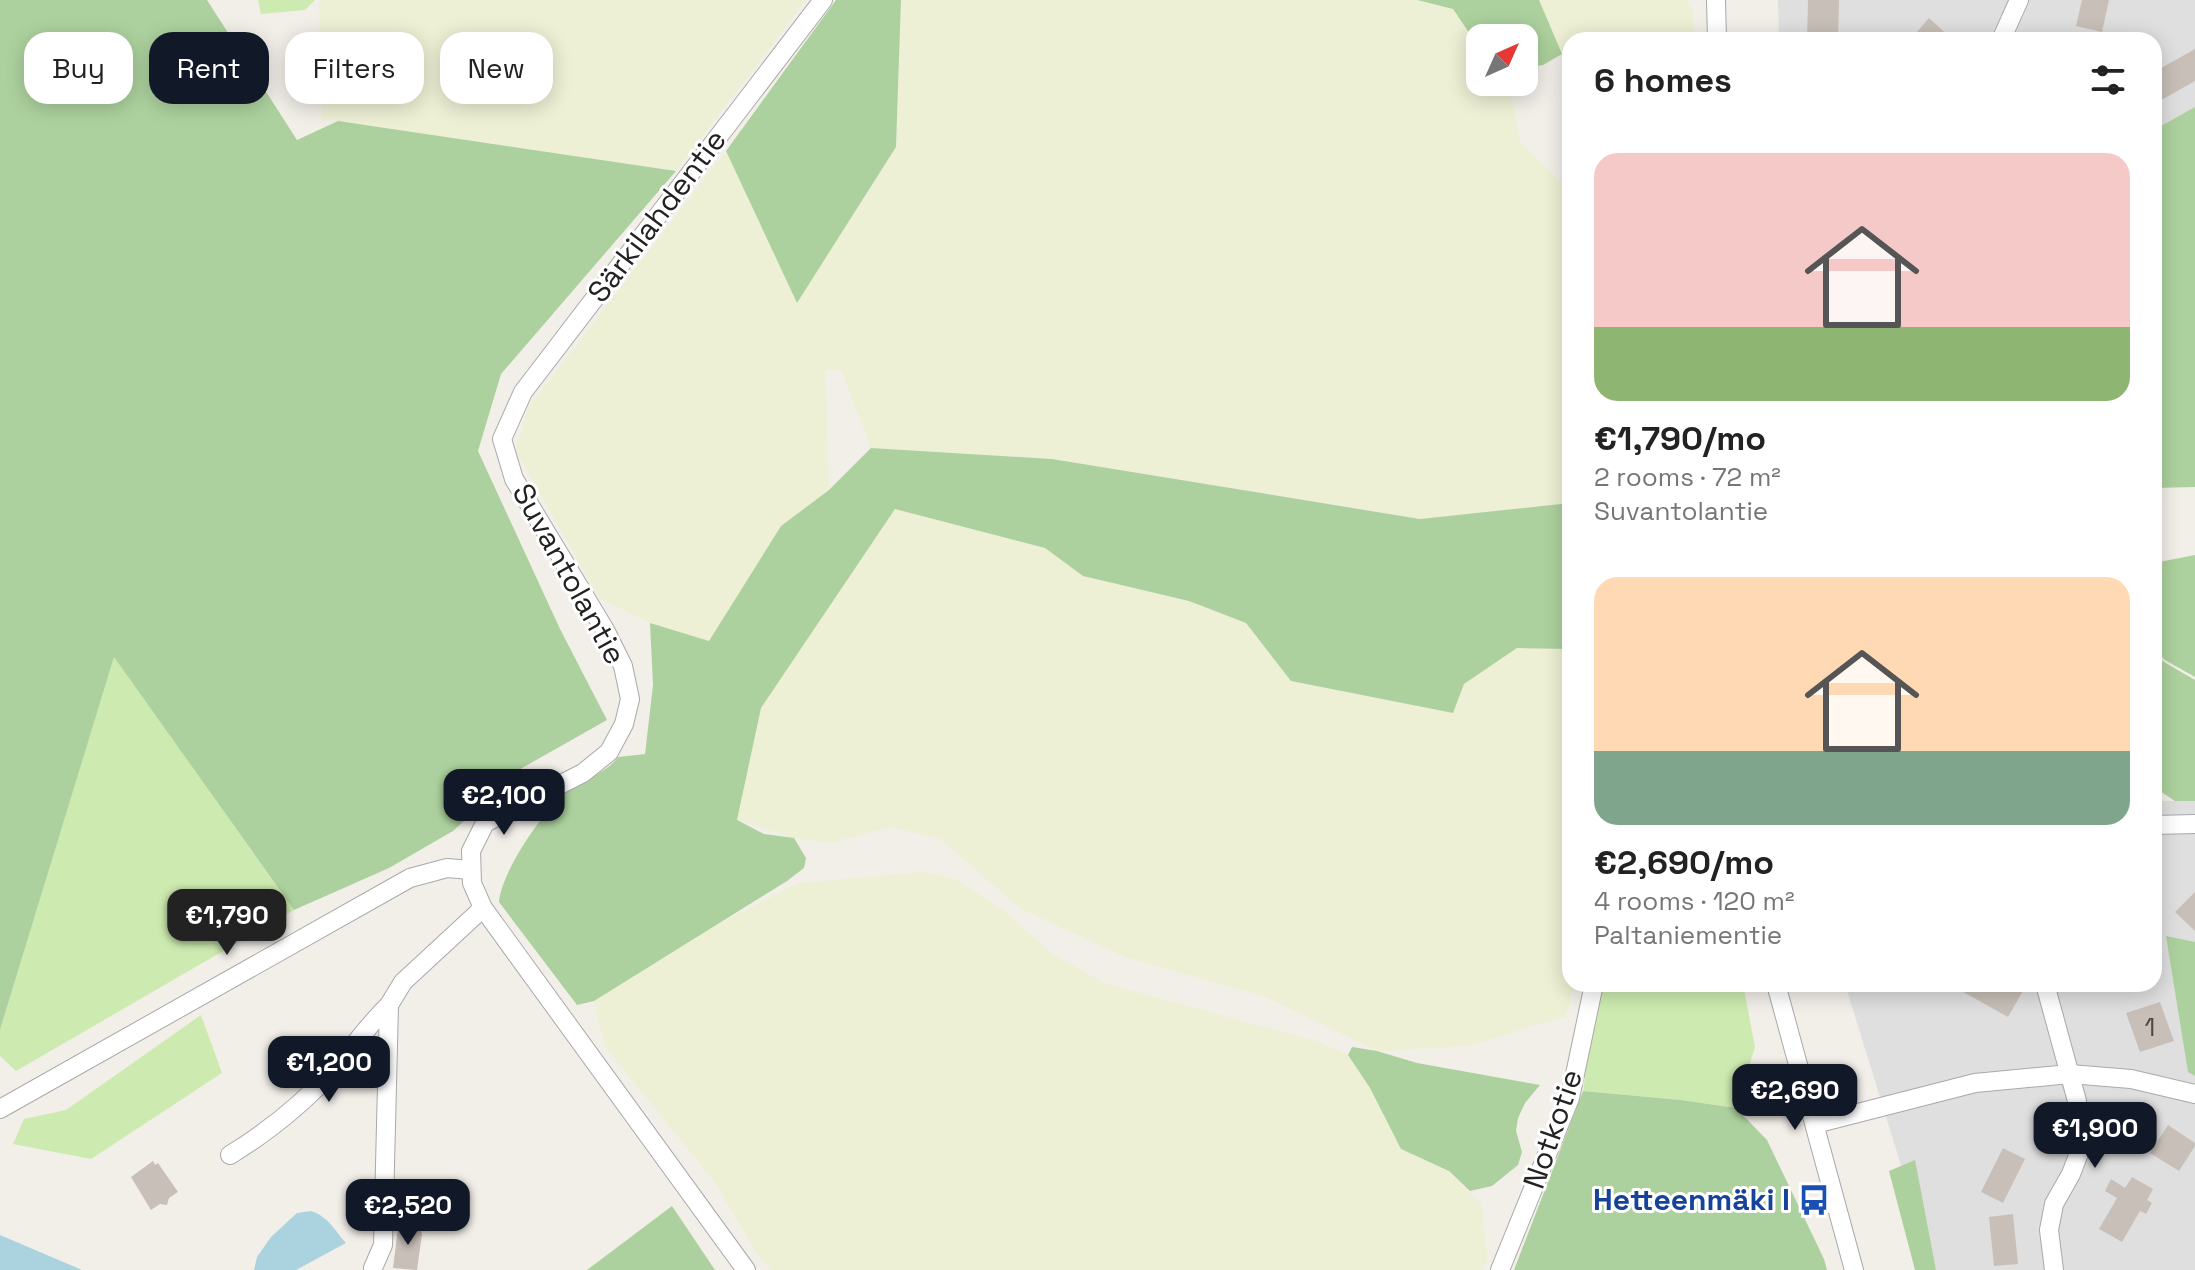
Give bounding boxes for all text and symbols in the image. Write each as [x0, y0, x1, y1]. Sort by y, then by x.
north arrow [1466, 24, 1538, 96]
map controls [1466, 24, 1538, 96]
chip: Buy [24, 32, 133, 104]
chip: Rent [149, 32, 269, 104]
chip: Filters [285, 32, 424, 104]
chip: New [440, 32, 553, 104]
icon: filters [2086, 58, 2130, 102]
text: 6 homes [1594, 59, 1732, 102]
street label: Särkilahdentie [579, 121, 735, 310]
icon: home [1790, 205, 1934, 349]
text: €1,790/mo [1594, 417, 1766, 460]
text: 2 rooms · 72 m² [1594, 460, 1781, 494]
street label: Suvantolantie [504, 476, 635, 671]
text: Suvantolantie [1594, 494, 1768, 528]
icon: home [1790, 629, 1934, 773]
pin: €2,100 [439, 769, 569, 837]
text: €2,100 [462, 778, 546, 812]
text: €2,690/mo [1594, 841, 1774, 884]
text: 4 rooms · 120 m² [1594, 884, 1794, 918]
pin: €1,790 [162, 889, 292, 957]
text: €1,790 [185, 898, 269, 932]
text: Paltaniementie [1594, 918, 1782, 952]
house number: 1 [2145, 1010, 2155, 1044]
pin: €1,200 [264, 1036, 394, 1104]
text: €1,200 [286, 1045, 372, 1079]
street label: Notkotie [1514, 1064, 1591, 1194]
pin: €2,690 [1730, 1064, 1860, 1132]
text: €2,690 [1750, 1073, 1840, 1107]
pin: €1,900 [2030, 1102, 2160, 1170]
text: €1,900 [2052, 1111, 2138, 1145]
pin: €2,520 [343, 1179, 473, 1247]
place label: Hetteenmäki I [1593, 1180, 1790, 1219]
bus stop icon: Hetteenmäki I [1797, 1183, 1831, 1217]
text: €2,520 [364, 1188, 452, 1222]

